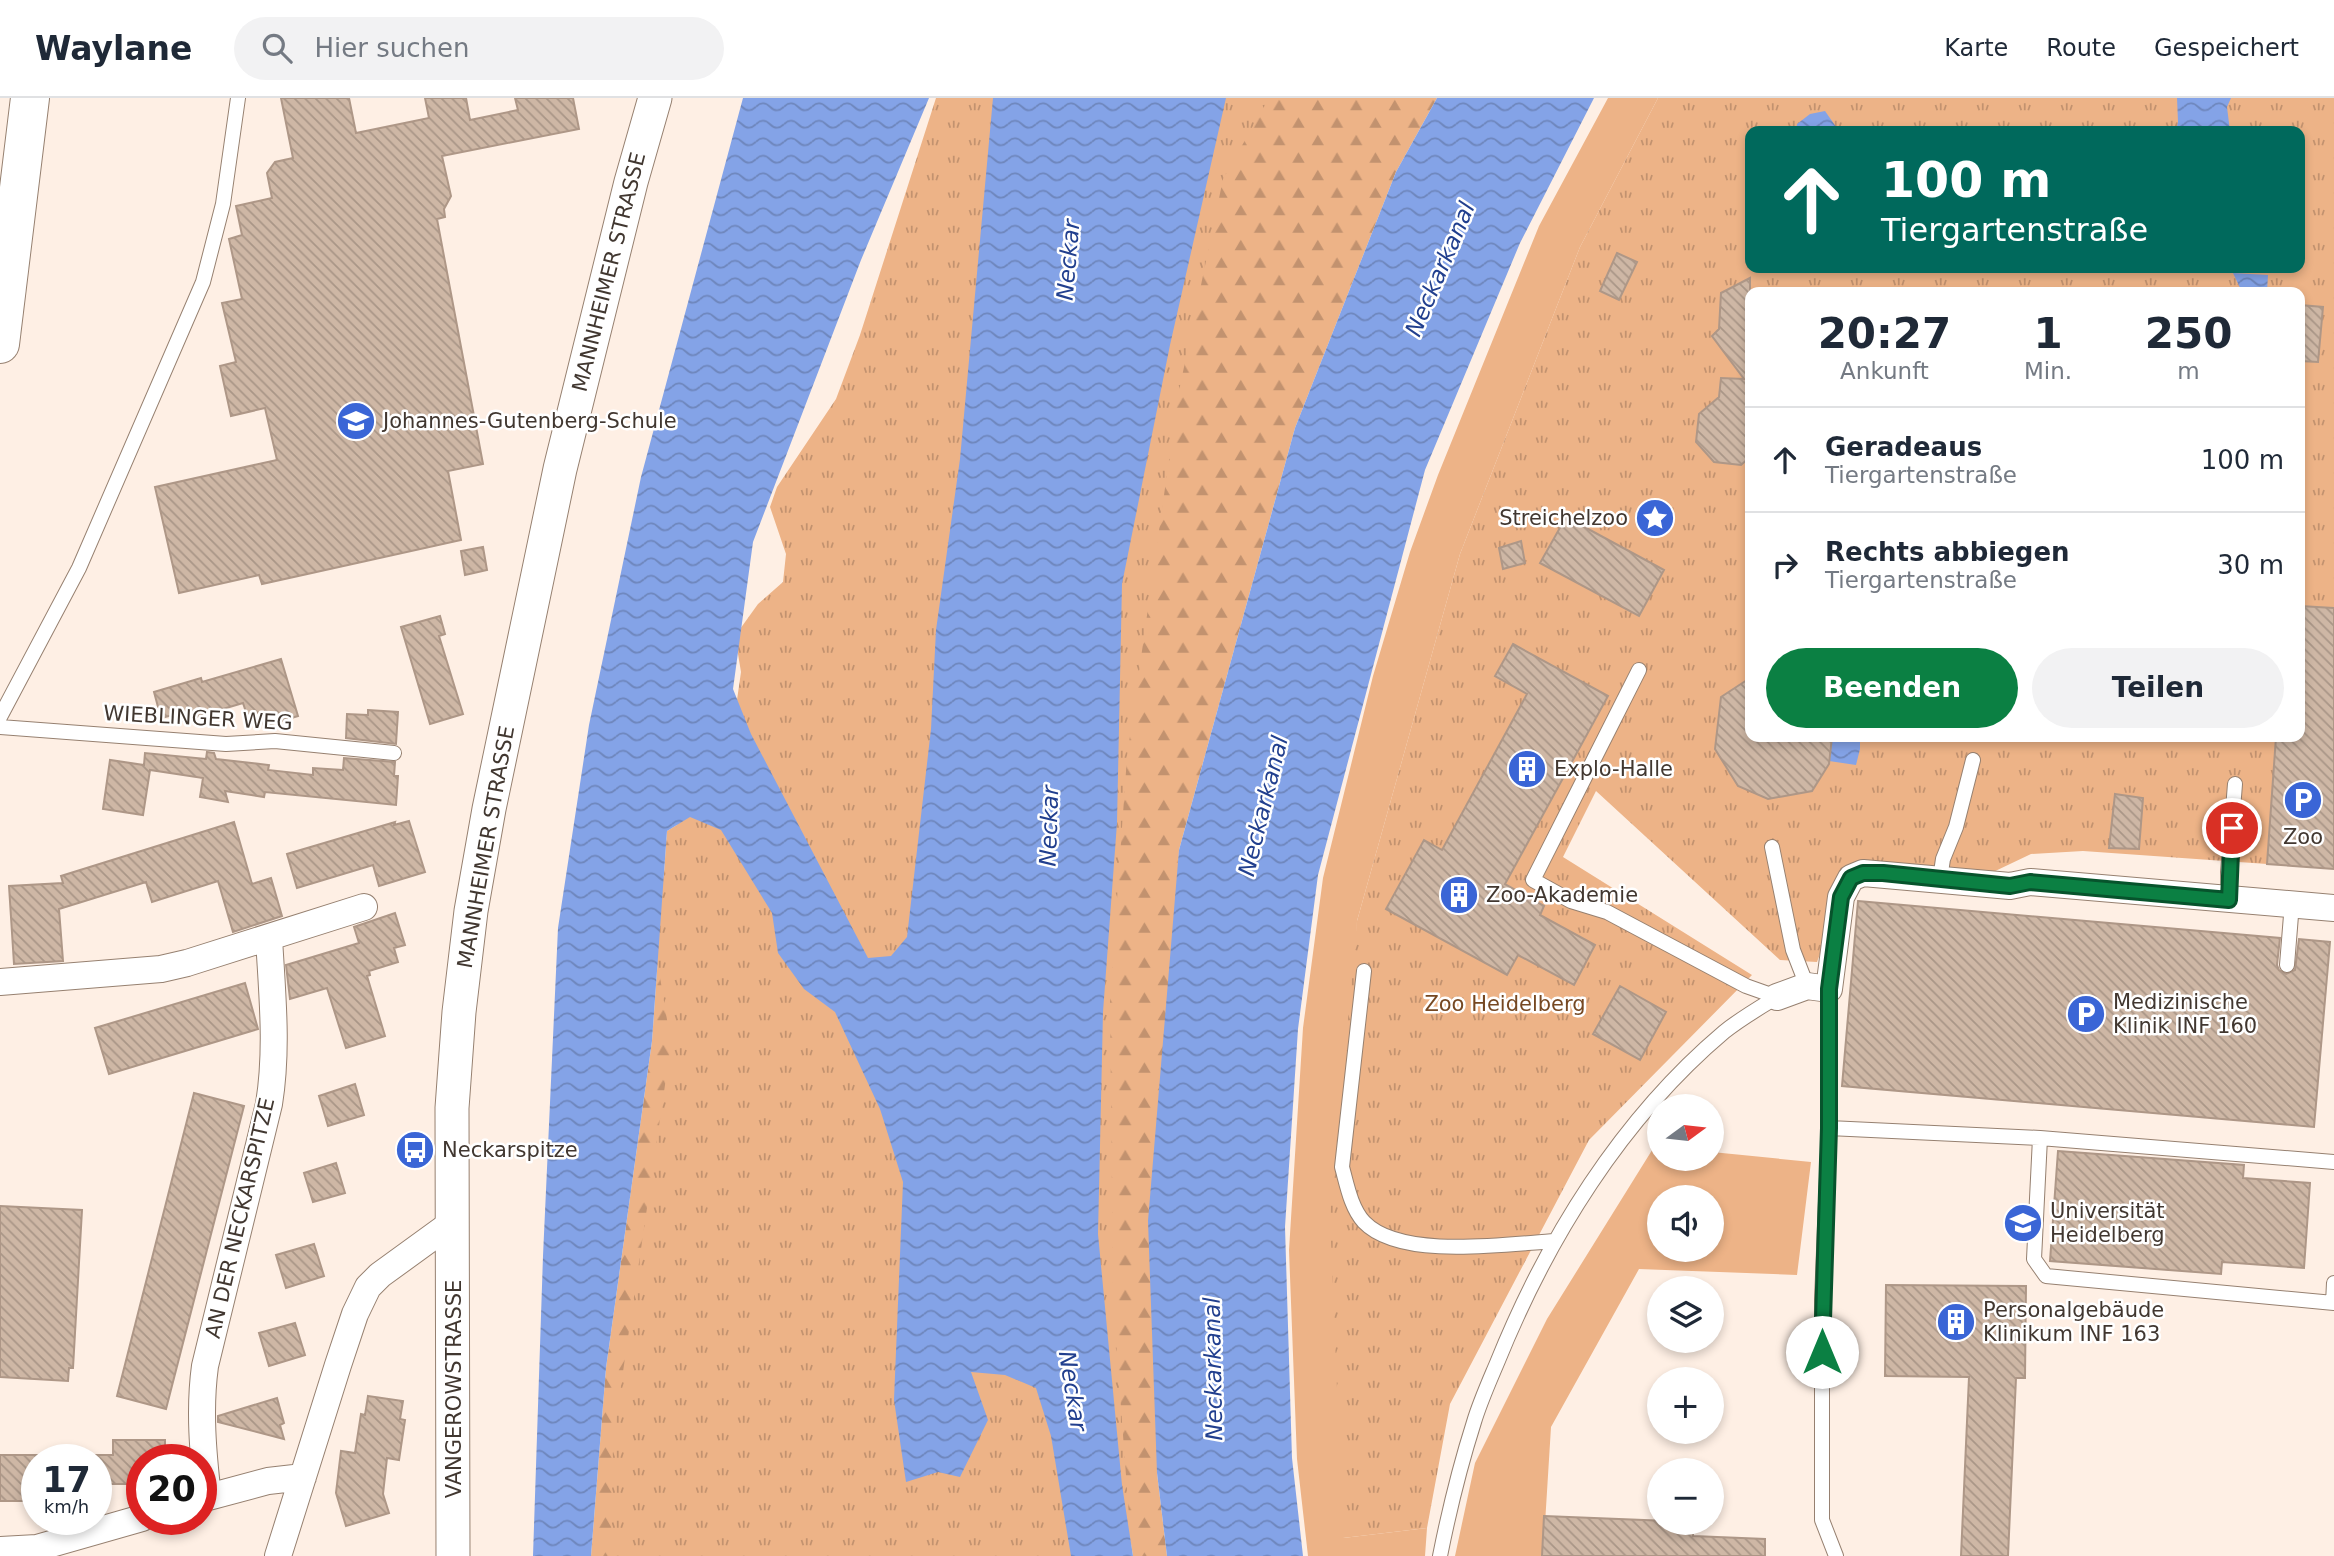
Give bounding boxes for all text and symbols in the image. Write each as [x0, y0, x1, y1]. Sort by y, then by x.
search box [234, 17, 724, 80]
text: Waylane [35, 29, 192, 68]
icon: search [258, 29, 296, 67]
text: Hier suchen [314, 33, 469, 63]
text: Karte [1944, 34, 2008, 62]
text: Route [2046, 34, 2116, 62]
text: Gespeichert [2154, 34, 2299, 62]
street label: MANNHEIMER STRASSE [568, 150, 650, 394]
text: 100 m [1881, 152, 2051, 209]
icon: ahead [1766, 154, 1857, 245]
water label: Neckarkanal [1400, 197, 1480, 340]
text: Tiergartenstraße [1881, 211, 2148, 249]
water label: Neckar [1052, 217, 1085, 301]
text: 20:27 [1818, 309, 1951, 358]
text: 1 [2033, 309, 2063, 358]
text: 250 [2145, 309, 2232, 358]
text: Ankunft [1840, 358, 1929, 384]
text: Min. [2024, 358, 2072, 384]
text: m [2177, 358, 2200, 384]
school or university icon: Johannes-Gutenberg-Schule [335, 400, 377, 442]
place label: Johannes-Gutenberg-Schule [381, 409, 677, 433]
text: Geradeaus [1825, 432, 1982, 462]
icon: ahead [1766, 441, 1804, 479]
text: 100 m [2201, 445, 2284, 475]
text: Tiergartenstraße [1825, 462, 2017, 488]
place icon: Streichelzoo [1634, 497, 1676, 539]
place label: Streichelzoo [1499, 506, 1628, 530]
text: Rechts abbiegen [1825, 537, 2070, 567]
icon: right [1766, 546, 1804, 584]
text: 30 m [2217, 550, 2284, 580]
text: Tiergartenstraße [1825, 567, 2017, 593]
button: Beenden [1766, 648, 2018, 728]
button: Teilen [2032, 648, 2284, 728]
street label: WIEBLINGER WEG [103, 701, 293, 735]
street label: MANNHEIMER STRASSE [453, 724, 519, 970]
water label: Neckarkanal [1233, 733, 1293, 879]
building icon: Explo-Halle [1506, 748, 1548, 790]
place label: Explo-Halle [1554, 757, 1673, 781]
parking icon: Zoo [2282, 779, 2324, 821]
water label: Neckar [1035, 784, 1063, 867]
pin [2202, 798, 2262, 858]
icon: arrive [2213, 809, 2251, 847]
place label: Zoo [2283, 825, 2323, 849]
building icon: Zoo-Akademie [1438, 874, 1480, 916]
place label: Zoo-Akademie [1486, 883, 1638, 907]
place label: Medizinische Klinik INF 160 [2113, 990, 2257, 1038]
park label: Zoo Heidelberg [1424, 992, 1586, 1016]
parking icon: Medizinische Klinik INF 160 [2065, 993, 2107, 1035]
north arrow [1647, 1094, 1724, 1171]
map controls [1647, 1094, 1724, 1535]
street label: AN DER NECKARSPITZE [201, 1095, 279, 1341]
bus stop icon: Neckarspitze [394, 1129, 436, 1171]
place label: Neckarspitze [442, 1138, 578, 1162]
button: sound [1647, 1185, 1724, 1262]
place label: Universität Heidelberg [2050, 1199, 2165, 1247]
school or university icon: Universität Heidelberg [2002, 1202, 2044, 1244]
button: layers [1647, 1276, 1724, 1353]
street label: VANGEROWSTRASSE [442, 1280, 466, 1498]
water label: Neckarkanal [1199, 1297, 1227, 1441]
place label: Personalgebäude Klinikum INF 163 [1983, 1298, 2164, 1346]
building icon: Personalgebäude Klinikum INF 163 [1935, 1301, 1977, 1343]
position arrow [1785, 1315, 1859, 1389]
water label: Neckar [1054, 1349, 1092, 1434]
button: + [1647, 1367, 1724, 1444]
speed limit sign: 20 [126, 1444, 217, 1535]
button: − [1647, 1458, 1724, 1535]
text: 17 [42, 1460, 91, 1500]
text: km/h [44, 1496, 89, 1517]

